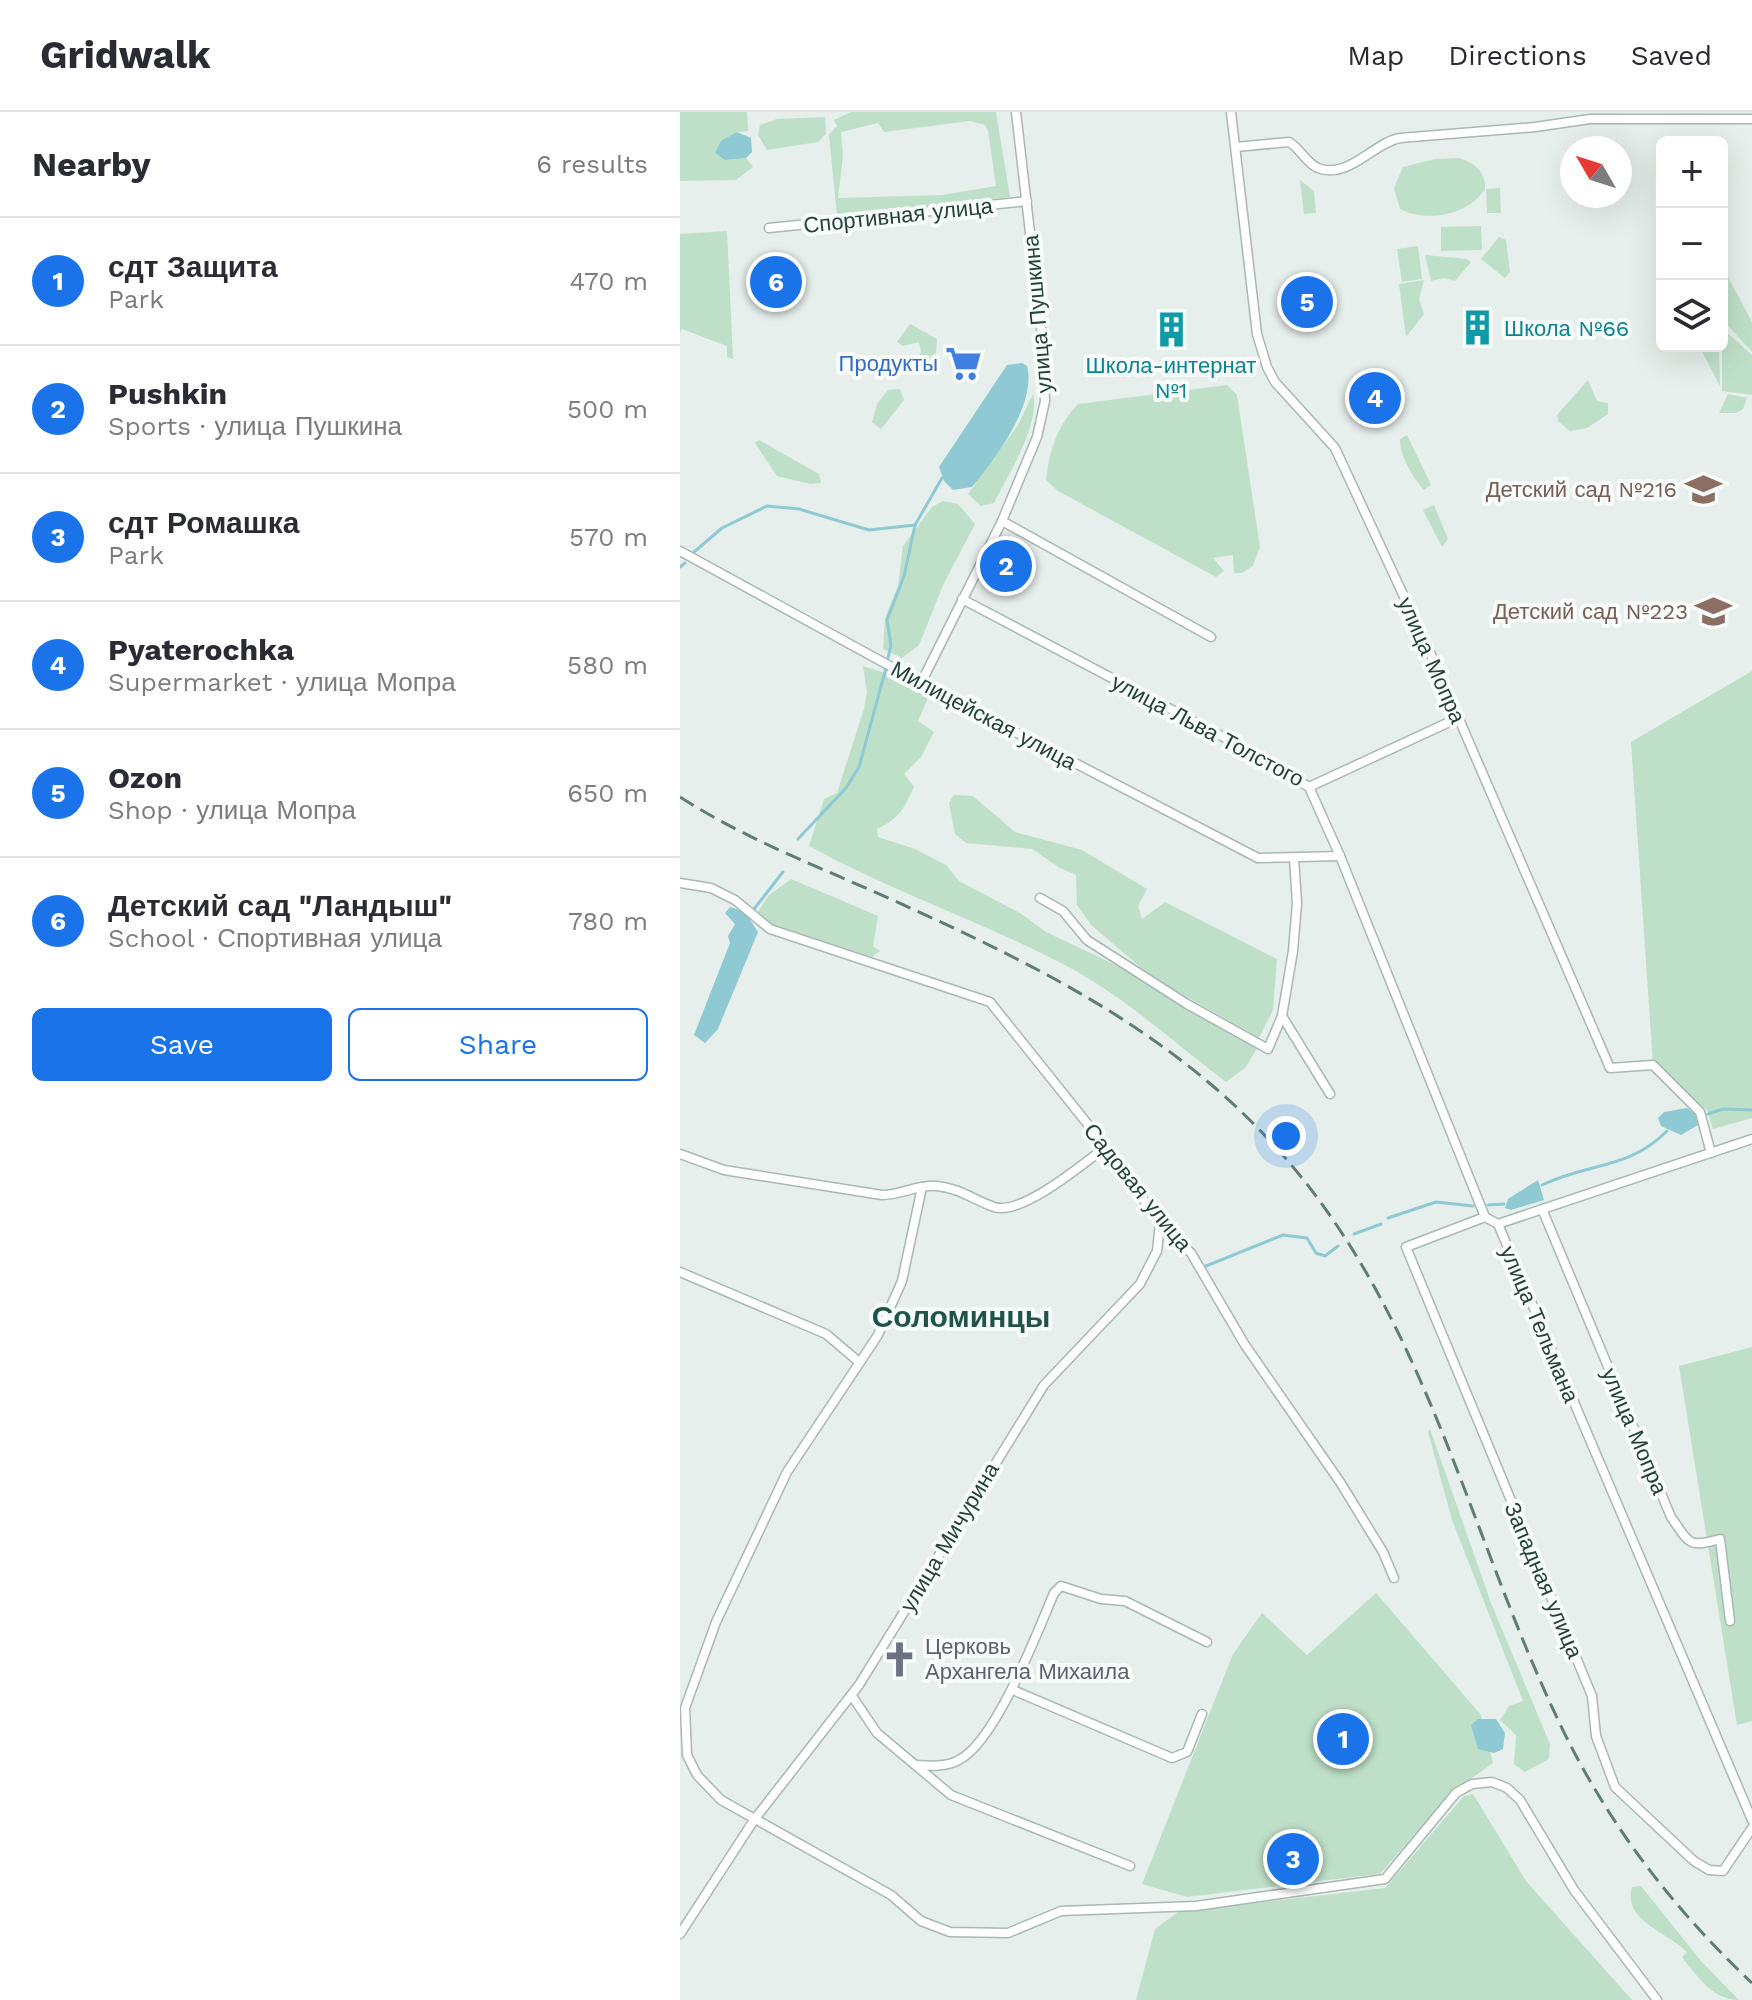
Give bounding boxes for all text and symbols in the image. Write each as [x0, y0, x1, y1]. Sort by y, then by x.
text: Gridwalk [40, 33, 211, 77]
text: Map [1347, 39, 1404, 72]
text: Directions [1448, 39, 1587, 72]
text: Saved [1631, 39, 1712, 72]
north arrow [1560, 136, 1632, 208]
map controls [1656, 136, 1728, 352]
button: + [1656, 136, 1728, 208]
text: Nearby [32, 144, 151, 184]
text: 6 results [536, 149, 648, 179]
street label: Спортивная улица [802, 193, 995, 238]
button: − [1656, 208, 1728, 280]
street label: улица Пушкина [1018, 233, 1057, 394]
text: сдт Защита [108, 249, 278, 284]
pin: 6 [750, 252, 802, 312]
text: 1 [52, 266, 64, 296]
text: 470 m [570, 266, 648, 296]
pin: 5 [1281, 272, 1333, 332]
button: layers [1656, 280, 1728, 352]
text: Park [108, 284, 164, 314]
building icon: Школа №66 [1459, 309, 1497, 347]
building icon: Школа-интернат №1 [1152, 310, 1190, 348]
place label: Школа №66 [1504, 316, 1629, 341]
supermarket icon: Продукты [945, 344, 983, 382]
place label: Продукты [839, 351, 938, 376]
place label: Школа-интернат №1 [1086, 353, 1256, 403]
pin: 4 [1349, 368, 1401, 428]
text: Pushkin [108, 376, 227, 411]
text: 2 [50, 394, 66, 424]
text: 500 m [567, 394, 648, 424]
text: Sports · улица Пушкина [108, 411, 402, 441]
school or university icon: Детский сад №216 [1684, 470, 1722, 508]
place label: Детский сад №216 [1486, 477, 1677, 502]
text: сдт Ромашка [108, 505, 299, 540]
text: 3 [50, 522, 66, 552]
text: 570 m [569, 522, 648, 552]
pin: 2 [980, 536, 1032, 596]
text: Park [108, 540, 164, 570]
school or university icon: Детский сад №223 [1695, 592, 1733, 630]
street label: улица Мопра [1393, 593, 1471, 728]
place label: Детский сад №223 [1493, 599, 1688, 624]
text: Pyaterochka [108, 632, 294, 667]
text: 4 [50, 650, 66, 680]
text: 580 m [567, 650, 648, 680]
street label: Милицейская улица [887, 656, 1081, 775]
text: Supermarket · улица Мопра [108, 667, 456, 697]
street label: улица Льва Толстого [1107, 669, 1308, 792]
text: Ozon [108, 760, 182, 795]
text: 5 [50, 778, 66, 808]
text: 650 m [567, 778, 648, 808]
text: Shop · улица Мопра [108, 795, 356, 825]
text: Детский сад "Ландыш" [108, 888, 452, 923]
text: 6 [50, 906, 66, 936]
text: 780 m [568, 906, 648, 936]
text: School · Спортивная улица [108, 923, 442, 953]
button: Save [32, 1008, 332, 1081]
button: Share [348, 1008, 648, 1081]
your location [1266, 1116, 1306, 1156]
street label: Садовая улица [1078, 1118, 1197, 1257]
street label: улица Тельмана [1495, 1242, 1584, 1407]
district label: Соломинцы [872, 1299, 1050, 1334]
street label: улица Мопра [1597, 1364, 1673, 1499]
street label: улица Мичурина [895, 1457, 1004, 1616]
street label: Западная улица [1499, 1499, 1588, 1663]
place label: Церковь Архангела Михаила [925, 1634, 1130, 1684]
church icon: Церковь Архангела Михаила [880, 1640, 918, 1678]
pin: 1 [1317, 1709, 1369, 1769]
pin: 3 [1267, 1829, 1319, 1889]

